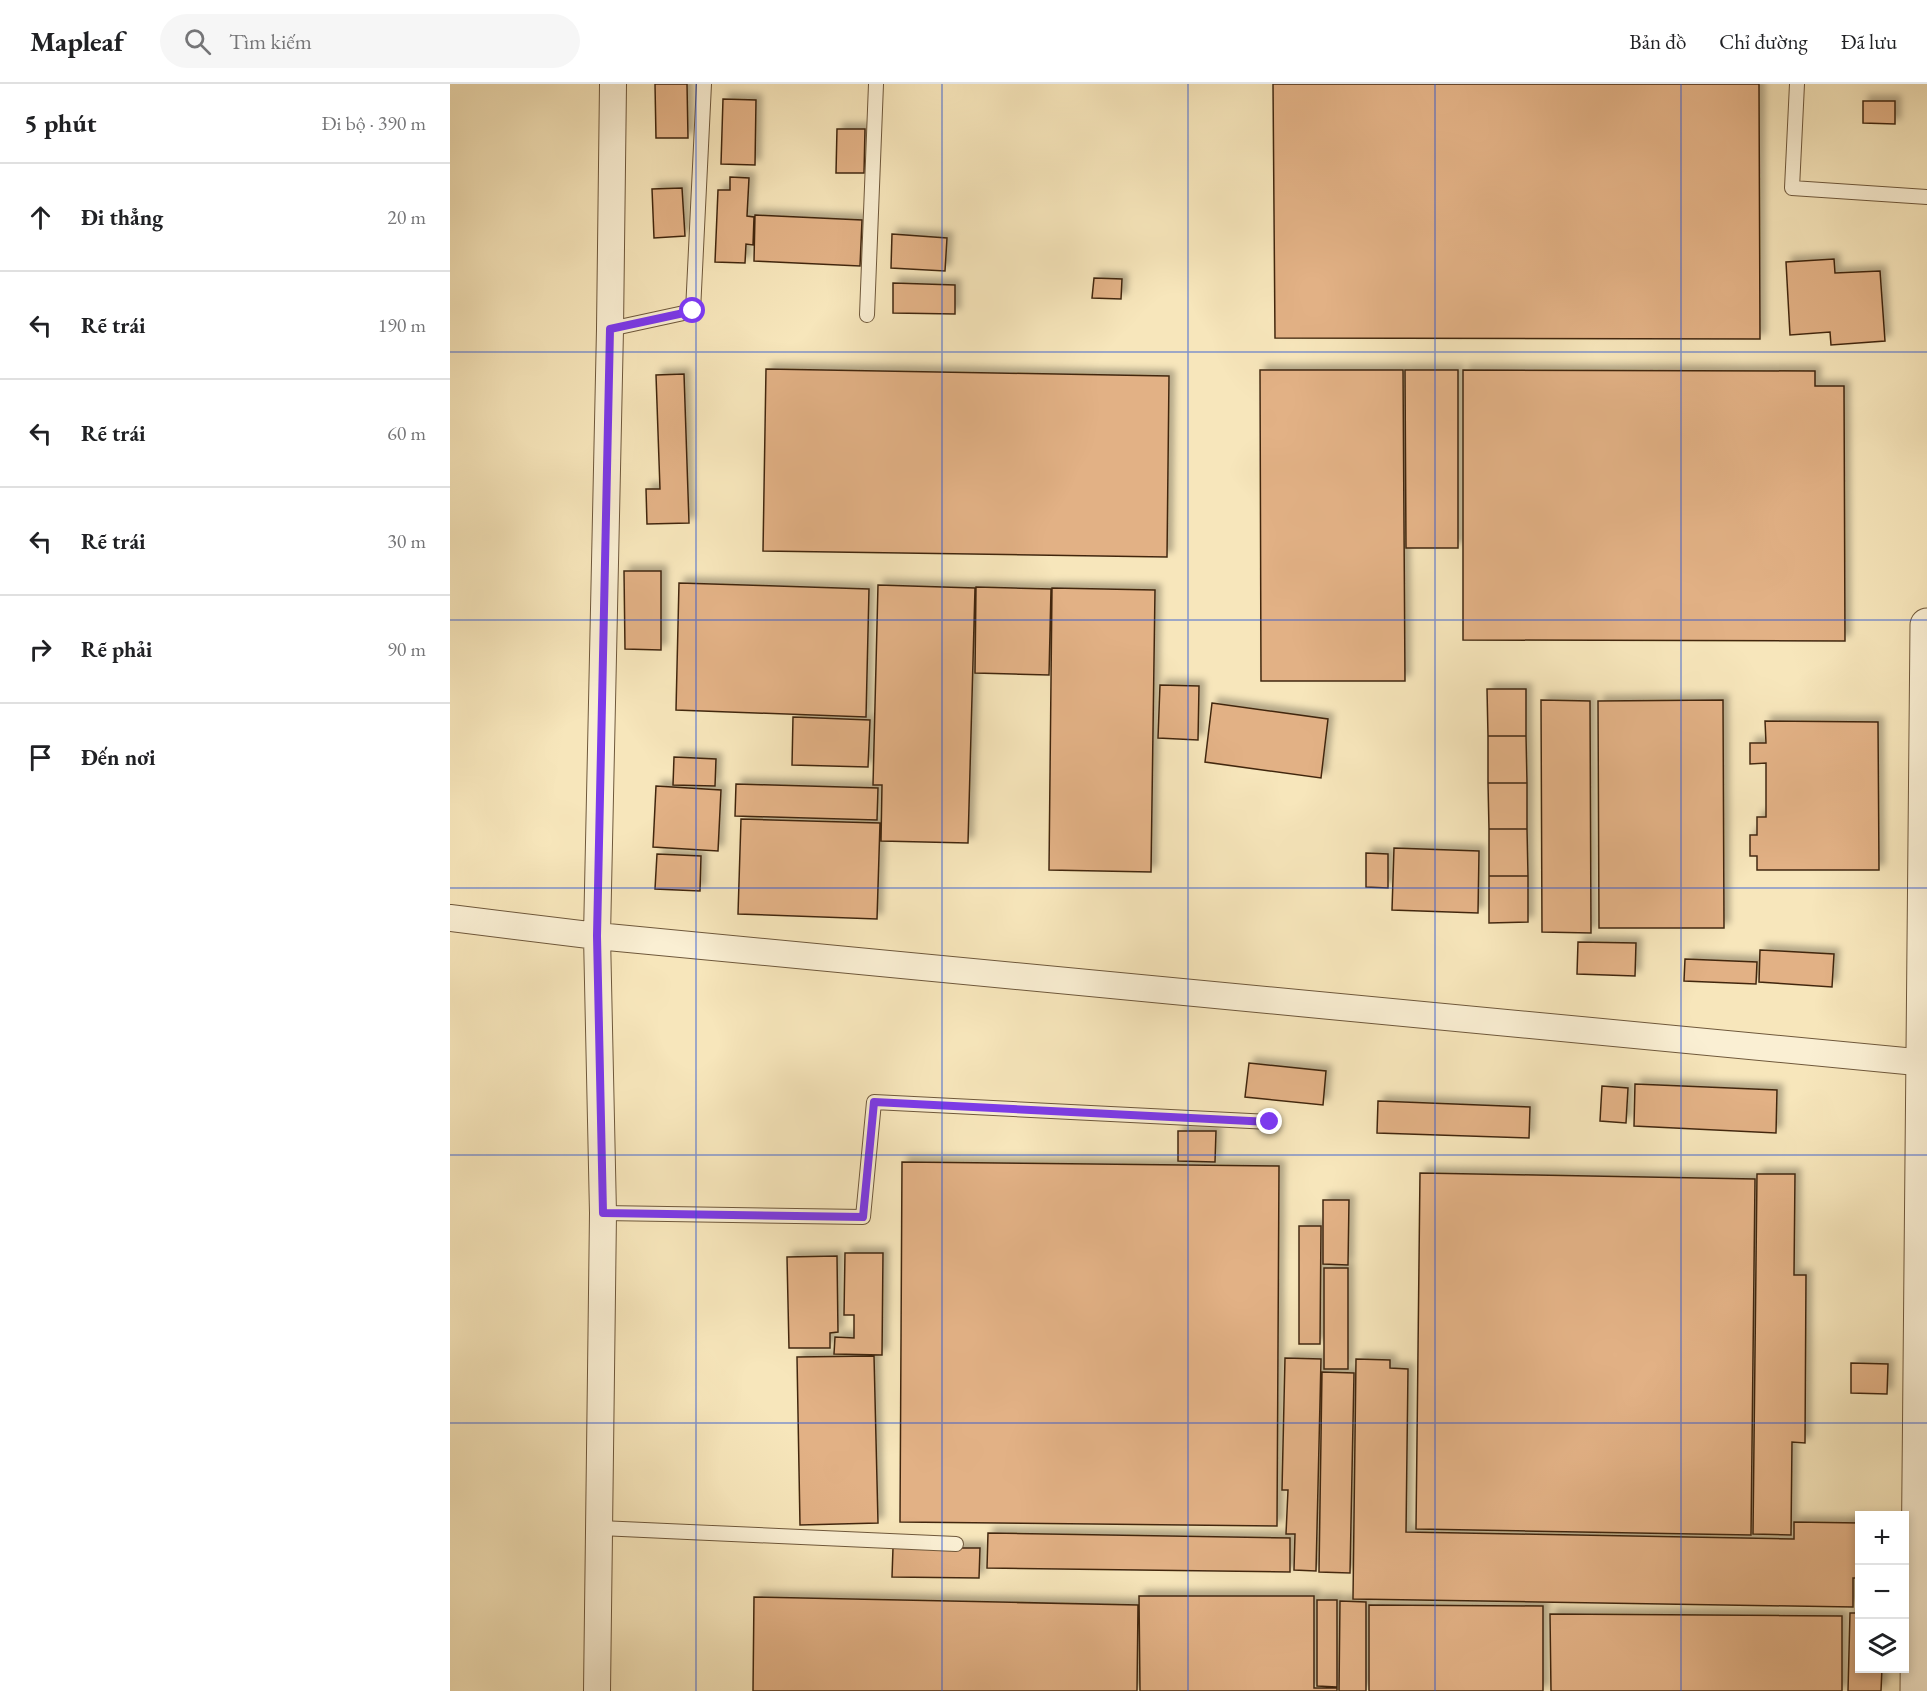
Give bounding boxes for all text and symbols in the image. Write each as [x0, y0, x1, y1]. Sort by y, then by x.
search box [160, 14, 580, 68]
text: Mapleaf [30, 23, 124, 59]
icon: search [181, 25, 214, 58]
text: Tìm kiếm [229, 27, 312, 56]
text: Bản đồ [1629, 28, 1686, 55]
text: Chỉ đường [1719, 28, 1808, 55]
text: Đã lưu [1841, 28, 1897, 55]
text: 5 phút [24, 106, 96, 140]
text: Đi bộ · 390 m [321, 110, 426, 136]
icon: ahead [24, 201, 57, 234]
text: Đi thẳng [81, 203, 163, 232]
text: 20 m [387, 204, 426, 230]
route start [679, 297, 705, 323]
icon: left [24, 309, 57, 342]
text: Rẽ trái [81, 311, 146, 340]
text: 190 m [378, 312, 426, 338]
icon: left [24, 417, 57, 450]
text: Rẽ trái [81, 419, 146, 448]
text: 60 m [387, 420, 426, 446]
icon: left [24, 525, 57, 558]
text: Rẽ trái [81, 527, 146, 556]
text: 30 m [387, 528, 426, 554]
icon: right [24, 633, 57, 666]
text: Rẽ phải [81, 635, 152, 664]
text: 90 m [387, 636, 426, 662]
icon: arrive [24, 741, 57, 774]
text: Đến nơi [81, 743, 156, 772]
route end [1256, 1108, 1282, 1134]
map controls [1855, 1511, 1909, 1673]
button: + [1855, 1511, 1909, 1565]
button: − [1855, 1565, 1909, 1619]
button: layers [1855, 1619, 1909, 1673]

